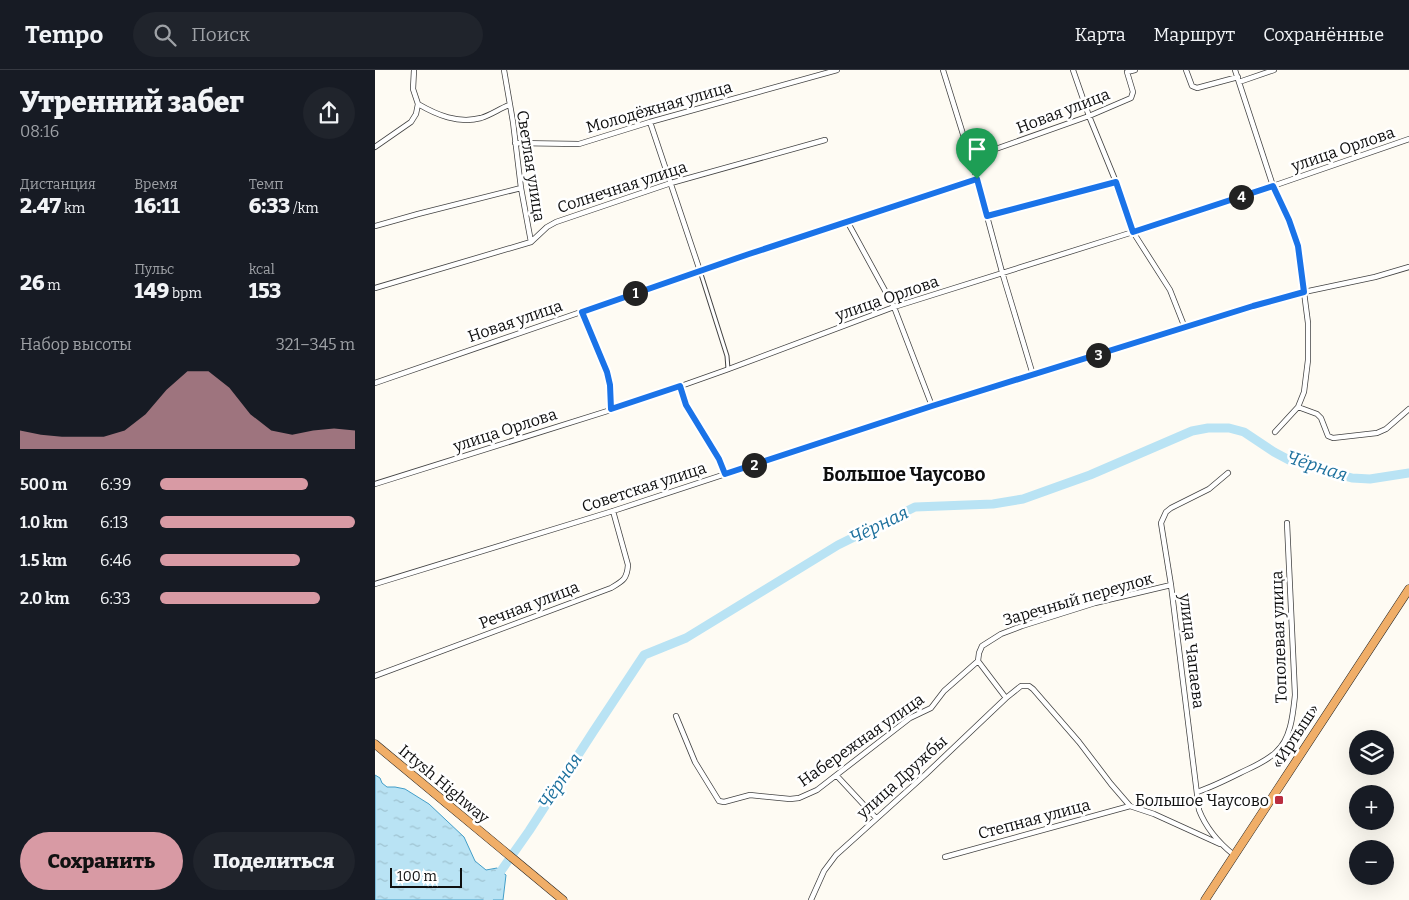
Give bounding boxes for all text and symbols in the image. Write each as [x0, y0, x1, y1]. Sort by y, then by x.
search box [133, 12, 483, 57]
text: Tempo [25, 21, 103, 49]
icon: search [151, 21, 179, 49]
text: Поиск [191, 23, 250, 46]
text: Карта [1075, 24, 1126, 46]
text: Маршрут [1154, 24, 1235, 46]
text: Сохранённые [1263, 24, 1384, 46]
street label: Молодёжная улица [584, 77, 734, 137]
street label: Новая улица [1014, 84, 1113, 138]
text: Утренний забег [20, 86, 244, 119]
button: share [303, 87, 355, 139]
street label: Светлая улица [513, 109, 549, 223]
text: 08:16 [20, 122, 59, 141]
street label: улица Орлова [1288, 122, 1397, 176]
pin [956, 128, 998, 179]
icon: arrive [963, 135, 991, 163]
street label: Солнечная улица [555, 157, 689, 217]
text: Дистанция [20, 176, 96, 193]
text: Время [134, 176, 177, 193]
text: Темп [249, 176, 284, 193]
pin: 4 [1229, 184, 1253, 210]
text: 4 [1237, 189, 1246, 206]
text: 2.47 [20, 193, 61, 219]
text: 16:11 [134, 193, 180, 219]
text: 6:33 [249, 193, 290, 219]
text: km [61, 200, 85, 217]
text: /km [290, 200, 319, 217]
text: Пульс [134, 261, 174, 278]
text: kcal [249, 261, 275, 278]
text: 26 [20, 270, 45, 296]
street label: улица Орлова [832, 271, 941, 325]
text: m [45, 277, 61, 294]
text: 149 [134, 278, 169, 304]
text: 153 [249, 278, 281, 304]
pin: 1 [623, 280, 647, 306]
text: bpm [169, 285, 202, 302]
text: 1 [632, 285, 639, 302]
street label: Новая улица [465, 296, 565, 346]
text: Набор высоты [20, 335, 132, 354]
text: 321–345 m [276, 335, 355, 354]
pin: 3 [1085, 342, 1111, 368]
text: 3 [1094, 347, 1103, 364]
street label: улица Орлова [450, 404, 559, 456]
water label: Чёрная [1284, 446, 1350, 486]
pin: 2 [741, 452, 767, 478]
text: 2 [751, 457, 758, 474]
street label: Советская улица [579, 458, 709, 516]
district label: Большое Чаусово [823, 463, 985, 486]
text: 500 m [20, 475, 67, 494]
text: 6:39 [100, 475, 131, 494]
water label: Чёрная [846, 501, 912, 549]
text: 1.0 km [20, 513, 68, 532]
text: 6:13 [100, 513, 128, 532]
text: 1.5 km [20, 551, 67, 570]
text: 6:46 [100, 551, 132, 570]
street label: Заречный переулок [1001, 568, 1156, 630]
street label: Тополевая улица [1267, 570, 1291, 704]
street label: Речная улица [476, 577, 582, 633]
text: 2.0 km [20, 589, 70, 608]
text: 6:33 [100, 589, 131, 608]
street label: улица Чапаева [1175, 591, 1209, 710]
street label: Набережная улица [795, 689, 928, 791]
street label: «Иртыш» [1267, 700, 1323, 772]
map controls [1349, 730, 1394, 885]
button: layers [1349, 730, 1394, 775]
street label: улица Дружбы [852, 731, 951, 823]
street label: Irtysh Highway [395, 741, 494, 828]
water label: Чёрная [533, 749, 587, 813]
button: + [1349, 785, 1394, 830]
place label: Большое Чаусово [1135, 791, 1269, 810]
marker: Большое Чаусово [1273, 794, 1285, 806]
street label: Степная улица [976, 795, 1092, 843]
button: Сохранить [20, 832, 183, 890]
button: Поделиться [193, 832, 355, 890]
button: − [1349, 840, 1394, 885]
scale bar [390, 865, 463, 888]
text: 100 m [397, 868, 437, 885]

